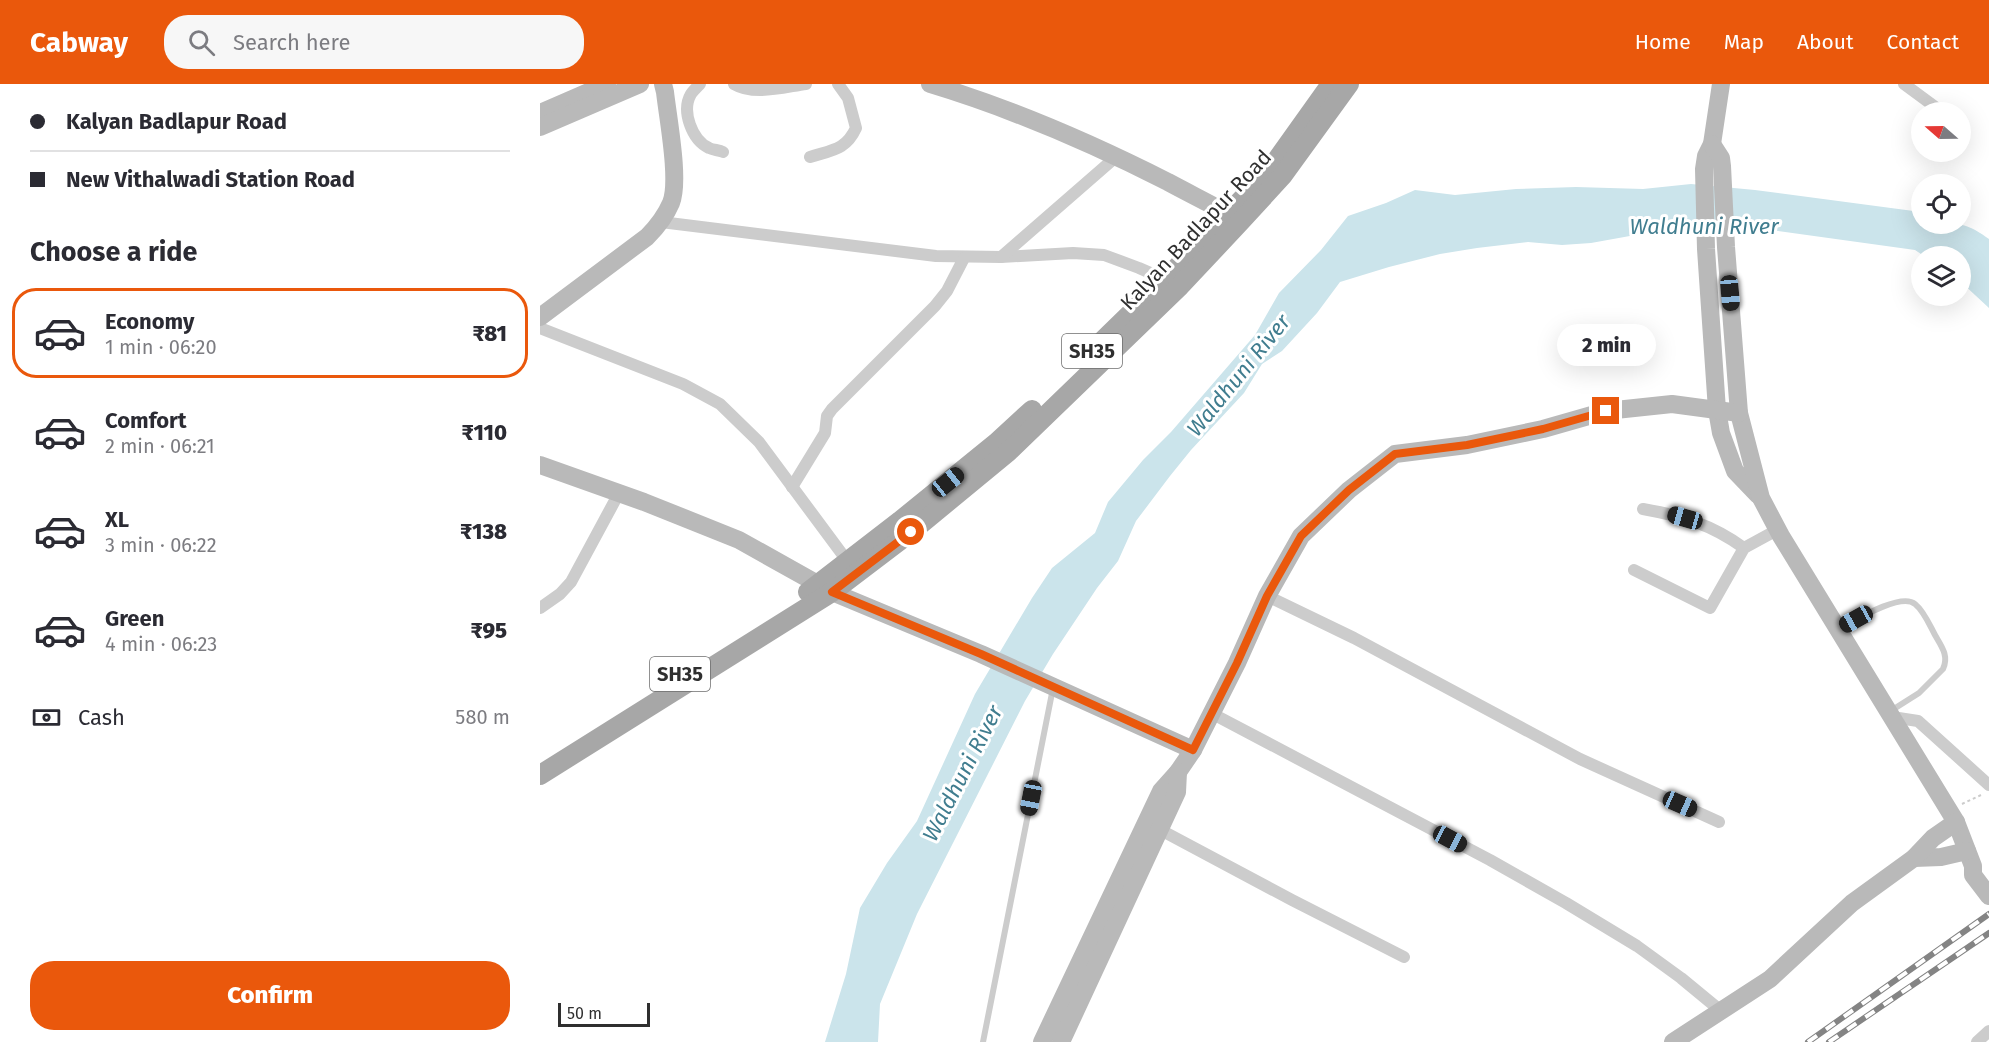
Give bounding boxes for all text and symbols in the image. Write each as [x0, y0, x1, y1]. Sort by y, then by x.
search box [164, 15, 584, 69]
text: Cabway [30, 26, 128, 59]
icon: search [185, 26, 218, 59]
text: Search here [233, 29, 350, 56]
text: Home [1635, 29, 1691, 55]
text: Map [1724, 29, 1764, 55]
text: About [1797, 29, 1854, 55]
text: Contact [1887, 29, 1959, 55]
north arrow [1911, 102, 1971, 162]
map controls [1911, 102, 1971, 306]
text: Kalyan Badlapur Road [66, 108, 287, 135]
street label: Kalyan Badlapur Road [1115, 144, 1277, 316]
text: New Vithalwadi Station Road [66, 166, 355, 193]
button: locate [1911, 174, 1971, 234]
water label: Waldhuni River [1629, 213, 1779, 240]
text: Choose a ride [30, 236, 197, 268]
button: layers [1911, 246, 1971, 306]
car [1719, 274, 1741, 312]
icon: car [33, 306, 87, 360]
text: Economy [105, 308, 194, 335]
water label: Waldhuni River [1181, 308, 1296, 442]
text: ₹81 [473, 320, 507, 347]
callout: 2 min [1556, 324, 1656, 366]
text: 2 min [1582, 333, 1631, 357]
road number: SH35 [1062, 334, 1122, 368]
text: 1 min · 06:20 [105, 335, 217, 359]
route end [1592, 397, 1619, 424]
icon: car [33, 405, 87, 459]
text: Comfort [105, 407, 186, 434]
text: ₹110 [462, 419, 507, 446]
text: 2 min · 06:21 [105, 434, 215, 458]
car [928, 464, 968, 500]
icon: car [33, 504, 87, 558]
car [1665, 504, 1705, 532]
text: XL [105, 506, 129, 533]
text: ₹138 [460, 518, 507, 545]
route start [897, 518, 924, 545]
text: 3 min · 06:22 [105, 533, 217, 557]
car [1836, 602, 1876, 636]
icon: car [33, 603, 87, 657]
text: Green [105, 605, 164, 632]
text: ₹95 [470, 617, 507, 644]
text: 4 min · 06:23 [105, 632, 217, 656]
road number: SH35 [650, 657, 710, 691]
water label: Waldhuni River [917, 700, 1009, 846]
icon: cash [30, 701, 63, 734]
text: Cash [78, 704, 125, 731]
text: 580 m [455, 705, 510, 729]
car [1019, 779, 1043, 817]
car [1660, 788, 1700, 820]
car [1430, 823, 1470, 855]
button: Confirm [30, 961, 510, 1030]
scale bar [558, 1000, 650, 1028]
text: 50 m [567, 1004, 602, 1023]

